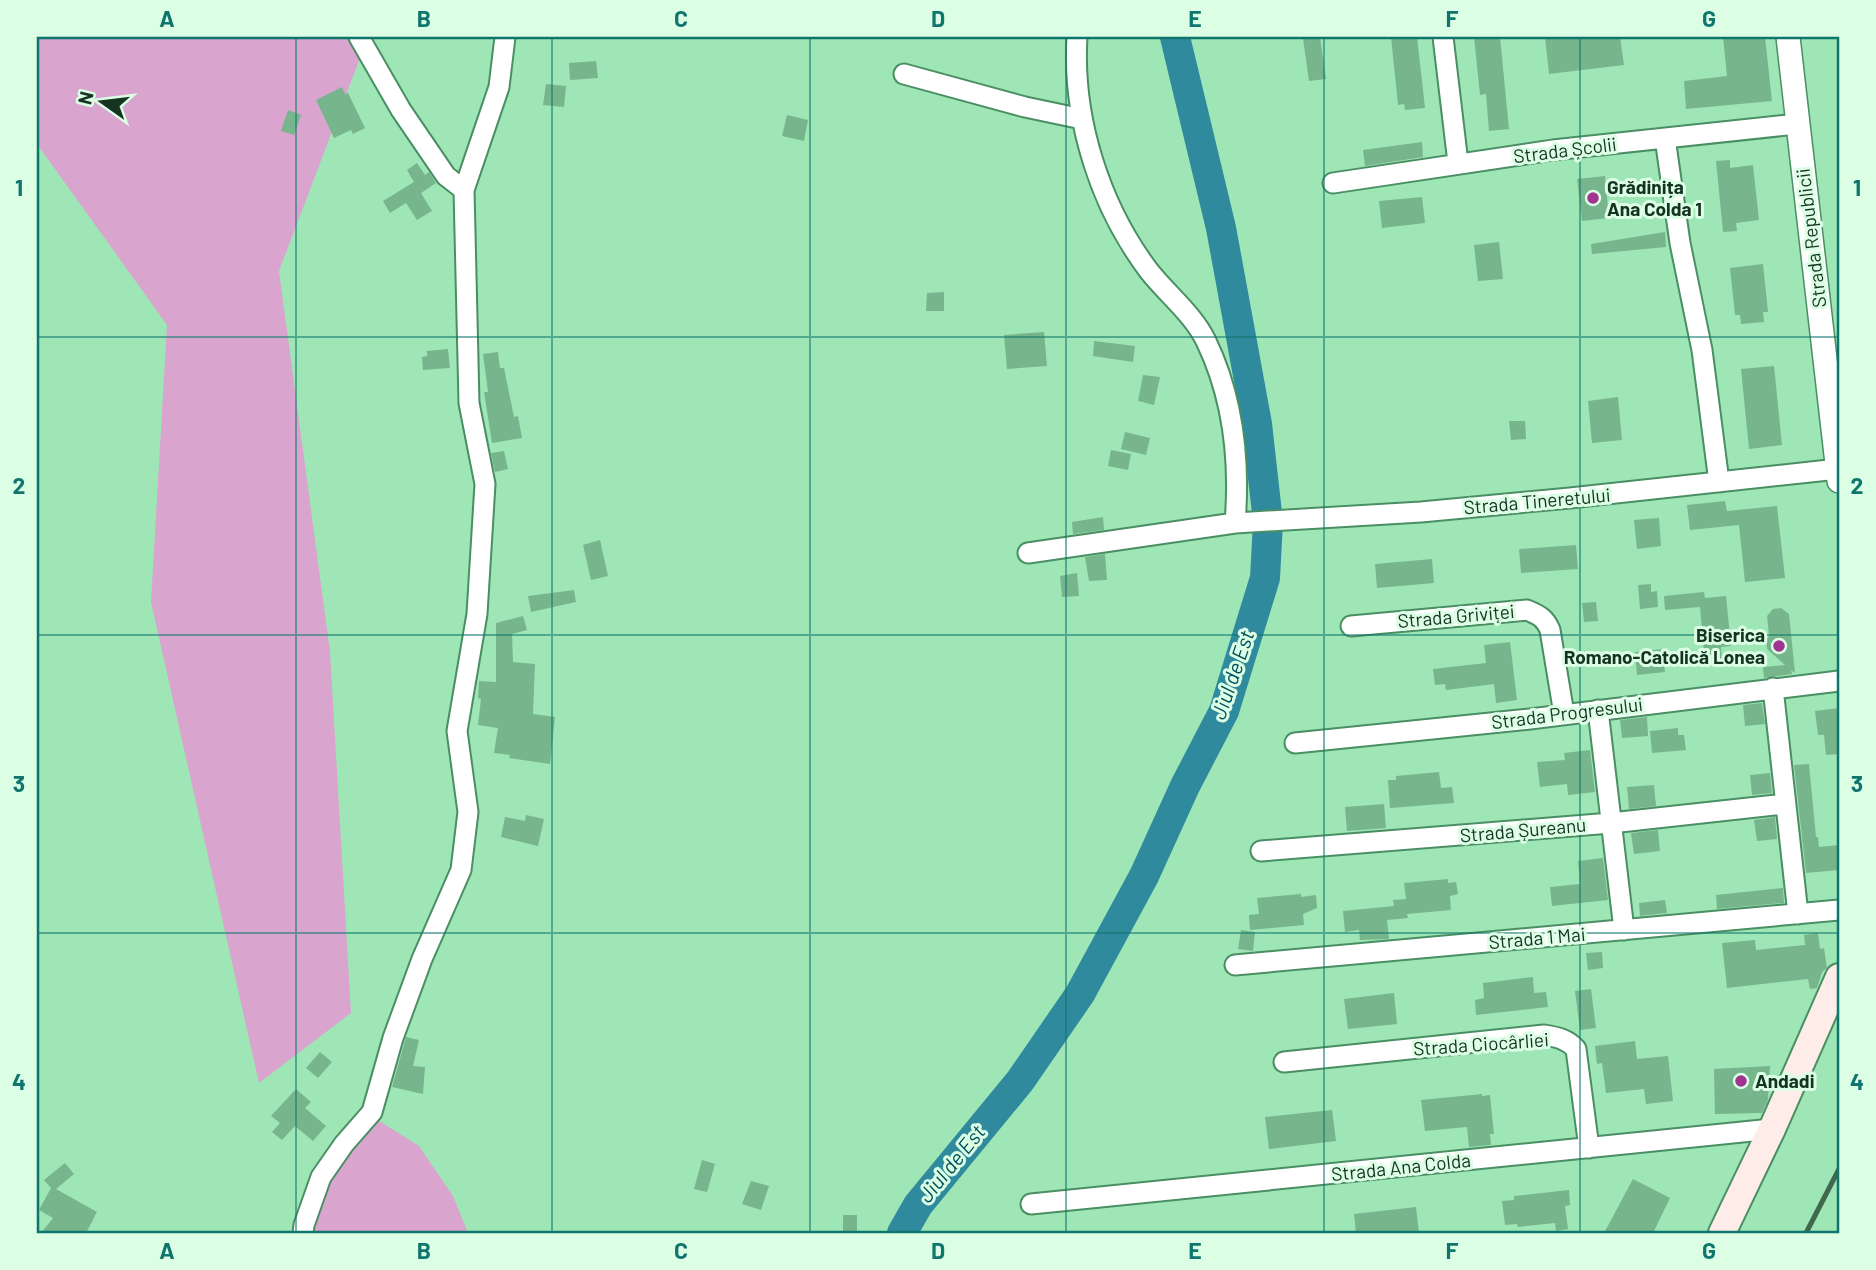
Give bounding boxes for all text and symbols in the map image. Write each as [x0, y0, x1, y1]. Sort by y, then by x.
text: A [159, 4, 175, 32]
text: B [417, 4, 431, 32]
text: C [674, 4, 688, 32]
text: D [931, 4, 945, 32]
text: E [1188, 4, 1202, 32]
text: F [1446, 4, 1459, 32]
text: G [1702, 4, 1716, 32]
north arrow [66, 66, 136, 136]
text: N [72, 89, 98, 107]
street label: Strada Școlii [1512, 132, 1618, 167]
street label: Strada Republicii [1791, 167, 1830, 309]
text: 1 [15, 173, 23, 201]
text: 1 [1853, 173, 1861, 201]
place label: Grădinița Ana Colda 1 [1607, 175, 1702, 220]
marker: Grădinița Ana Colda 1 [1585, 190, 1601, 206]
text: 2 [13, 471, 25, 499]
text: 2 [1851, 471, 1863, 499]
street label: Strada Tineretului [1463, 483, 1611, 518]
street label: Strada Griviței [1396, 599, 1515, 632]
place label: Biserica Romano-Catolică Lonea [1564, 623, 1765, 668]
water label: Jiul de Est [1205, 626, 1259, 722]
marker: Biserica Romano-Catolică Lonea [1771, 638, 1787, 654]
street label: Strada Progresului [1490, 692, 1644, 733]
text: 3 [13, 769, 25, 797]
text: 3 [1851, 769, 1863, 797]
street label: Strada Șureanu [1459, 813, 1587, 846]
street label: Strada 1 Mai [1488, 922, 1586, 953]
street label: Strada Ciocârliei [1412, 1027, 1550, 1060]
text: 4 [12, 1067, 26, 1095]
text: 4 [1850, 1067, 1864, 1095]
place label: Andadi [1755, 1069, 1814, 1092]
marker: Andadi [1733, 1073, 1749, 1089]
water label: Jiul de Est [912, 1119, 990, 1207]
street label: Strada Ana Colda [1330, 1148, 1472, 1185]
text: A [159, 1236, 175, 1264]
text: B [417, 1236, 431, 1264]
text: C [674, 1236, 688, 1264]
text: D [931, 1236, 945, 1264]
text: E [1188, 1236, 1202, 1264]
text: F [1446, 1236, 1459, 1264]
text: G [1702, 1236, 1716, 1264]

